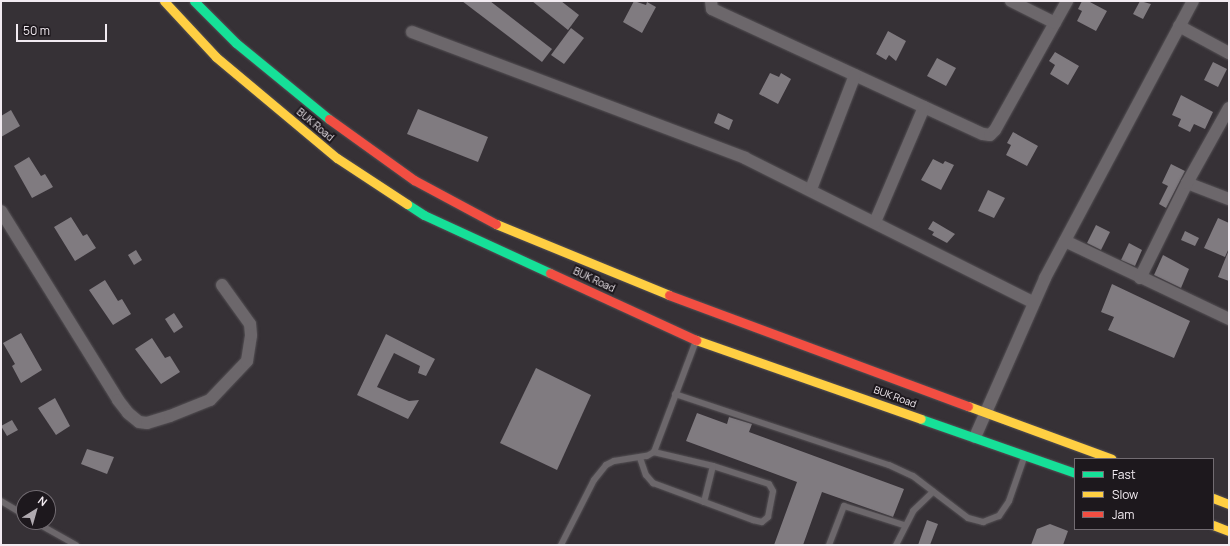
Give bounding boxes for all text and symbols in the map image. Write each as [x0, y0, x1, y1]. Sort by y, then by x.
scale bar [18, 16, 109, 42]
text: 50 m [23, 22, 50, 39]
street label: BUK Road [294, 106, 336, 144]
street label: BUK Road [571, 265, 617, 295]
street label: BUK Road [872, 384, 918, 410]
legend [1074, 458, 1214, 530]
text: Fast [1112, 466, 1136, 483]
text: Slow [1112, 486, 1138, 503]
north arrow [16, 490, 56, 530]
text: N [35, 492, 51, 509]
text: Jam [1112, 506, 1134, 523]

